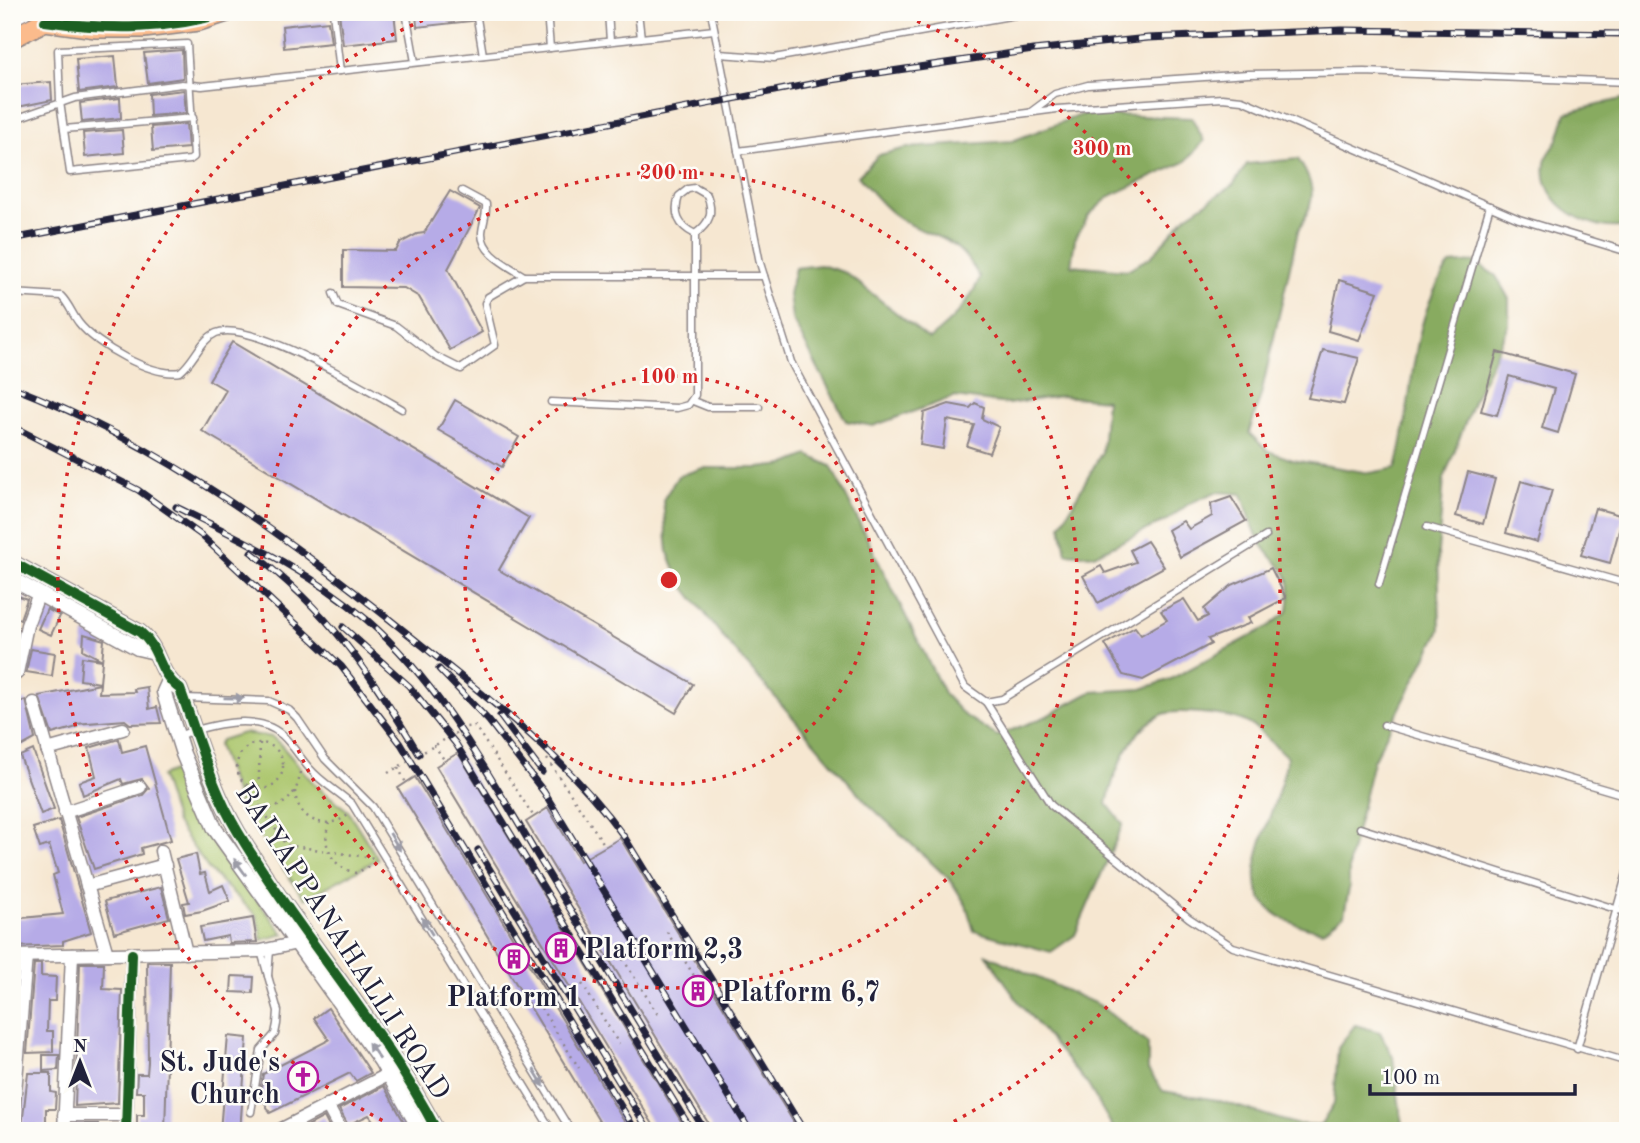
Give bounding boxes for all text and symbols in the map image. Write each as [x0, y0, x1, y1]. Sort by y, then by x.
text: 300 m [1072, 139, 1132, 160]
text: 200 m [639, 163, 699, 184]
text: 100 m [639, 367, 699, 388]
centre of rings [657, 568, 681, 592]
one-way arrow [223, 693, 245, 704]
street label: BAIYAPPANAHALLI ROAD [229, 780, 454, 1105]
one-way arrow [388, 832, 401, 852]
one-way arrow [233, 858, 247, 876]
one-way arrow [421, 916, 434, 936]
building icon: Platform 2,3 [544, 931, 578, 965]
place label: Platform 2,3 [584, 937, 743, 965]
building icon: Platform 1 [497, 942, 531, 976]
building icon: Platform 6,7 [681, 974, 715, 1008]
place label: Platform 6,7 [721, 980, 880, 1008]
place label: Platform 1 [446, 985, 582, 1013]
north arrow [46, 1028, 116, 1098]
text: N [73, 1038, 88, 1057]
one-way arrow [367, 1042, 381, 1060]
place label: St. Jude's Church [159, 1050, 280, 1110]
scale bar [1370, 1052, 1575, 1096]
church icon: St. Jude's Church [286, 1060, 320, 1094]
text: 100 m [1381, 1068, 1440, 1089]
one-way arrow [532, 1069, 545, 1088]

